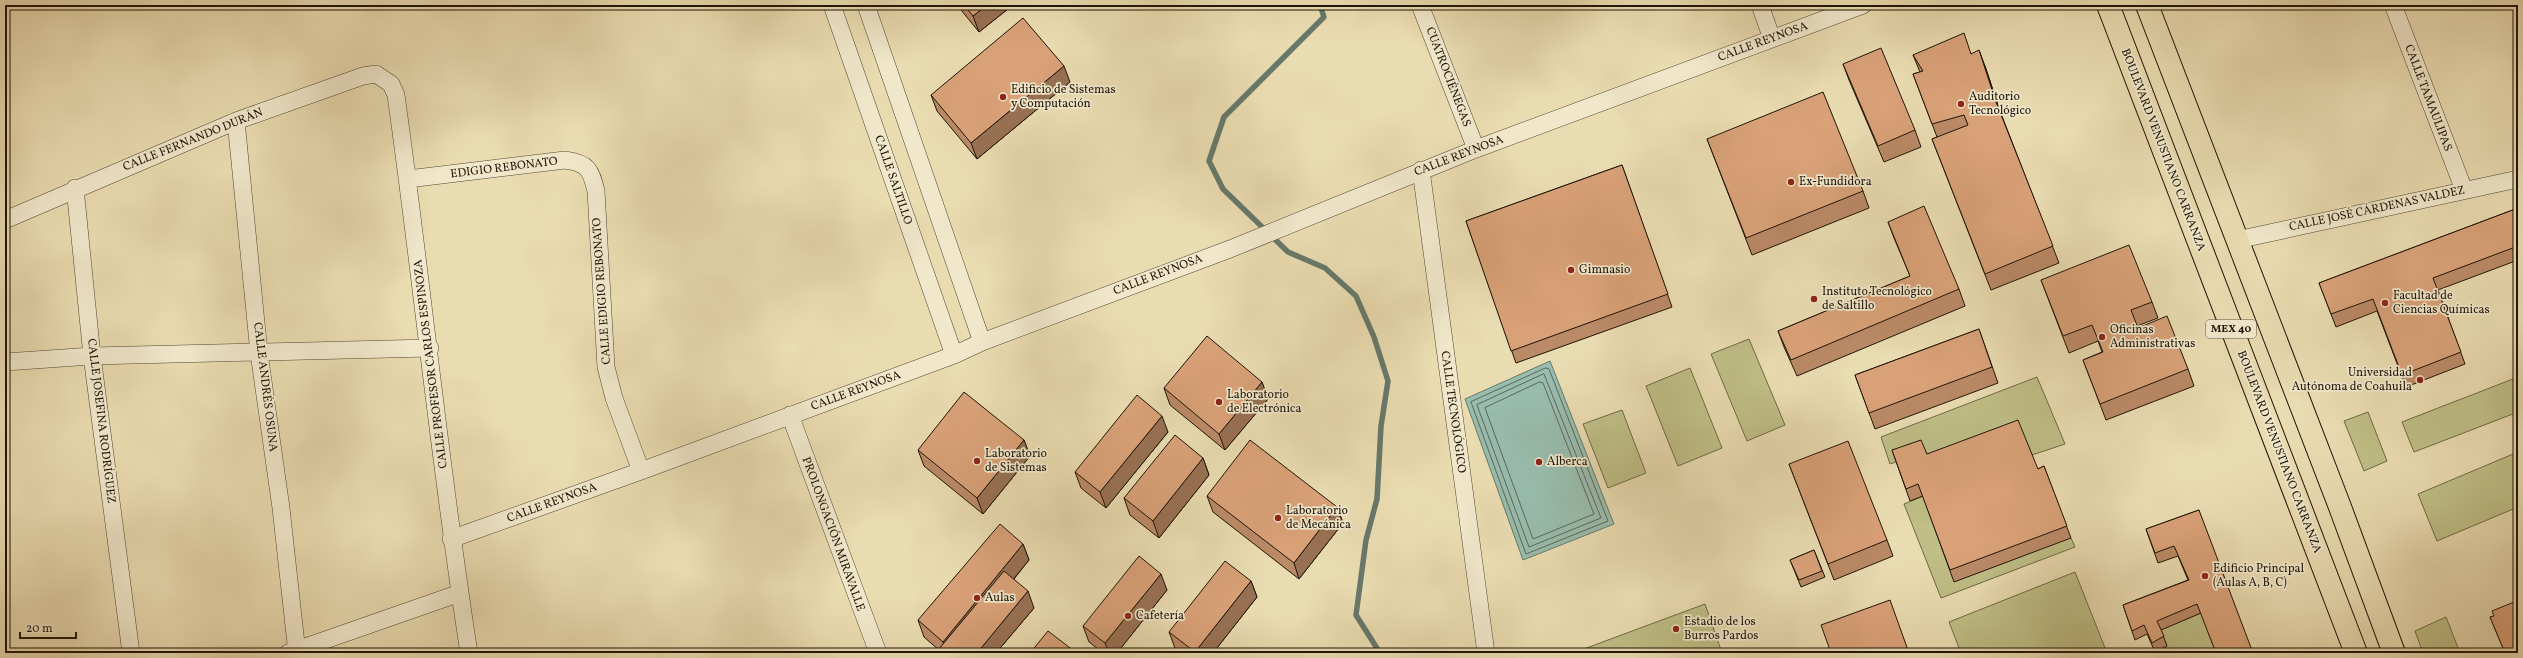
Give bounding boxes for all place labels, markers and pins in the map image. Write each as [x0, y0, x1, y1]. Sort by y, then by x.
place label: Edificio de Sistemas y Computación [1011, 82, 1116, 112]
place label: Auditorio Tecnológico [1969, 89, 2031, 119]
marker: Edificio de Sistemas y Computación [998, 92, 1008, 102]
marker: Auditorio Tecnológico [1956, 99, 1966, 109]
place label: Ex-Fundidora [1799, 174, 1872, 190]
marker: Ex-Fundidora [1786, 177, 1796, 187]
place label: Gimnasio [1579, 262, 1630, 278]
marker: Gimnasio [1566, 265, 1576, 275]
place label: Instituto Tecnológico de Saltillo [1822, 284, 1932, 314]
place label: Facultad de Ciencias Químicas [2393, 288, 2490, 318]
marker: Instituto Tecnológico de Saltillo [1809, 294, 1819, 304]
marker: Facultad de Ciencias Químicas [2380, 298, 2390, 308]
place label: Oficinas Administrativas [2110, 322, 2195, 352]
marker: Oficinas Administrativas [2097, 332, 2107, 342]
place label: Universidad Autónoma de Coahuila [2292, 365, 2412, 395]
marker: Universidad Autónoma de Coahuila [2415, 375, 2425, 385]
place label: Laboratorio de Electrónica [1227, 387, 1301, 417]
marker: Laboratorio de Electrónica [1214, 397, 1224, 407]
place label: Laboratorio de Sistemas [985, 446, 1047, 476]
place label: Alberca [1547, 454, 1588, 470]
marker: Laboratorio de Sistemas [972, 456, 982, 466]
marker: Alberca [1534, 457, 1544, 467]
place label: Laboratorio de Mecánica [1286, 503, 1351, 533]
marker: Laboratorio de Mecánica [1273, 513, 1283, 523]
place label: Edificio Principal (Aulas A, B, C) [2213, 561, 2304, 591]
marker: Edificio Principal (Aulas A, B, C) [2200, 571, 2210, 581]
place label: Aulas [985, 590, 1015, 606]
marker: Aulas [972, 593, 982, 603]
place label: Cafetería [1136, 608, 1184, 624]
marker: Cafetería [1123, 611, 1133, 621]
place label: Estadio de los Burros Pardos [1684, 614, 1759, 644]
marker: Estadio de los Burros Pardos [1671, 624, 1681, 634]

